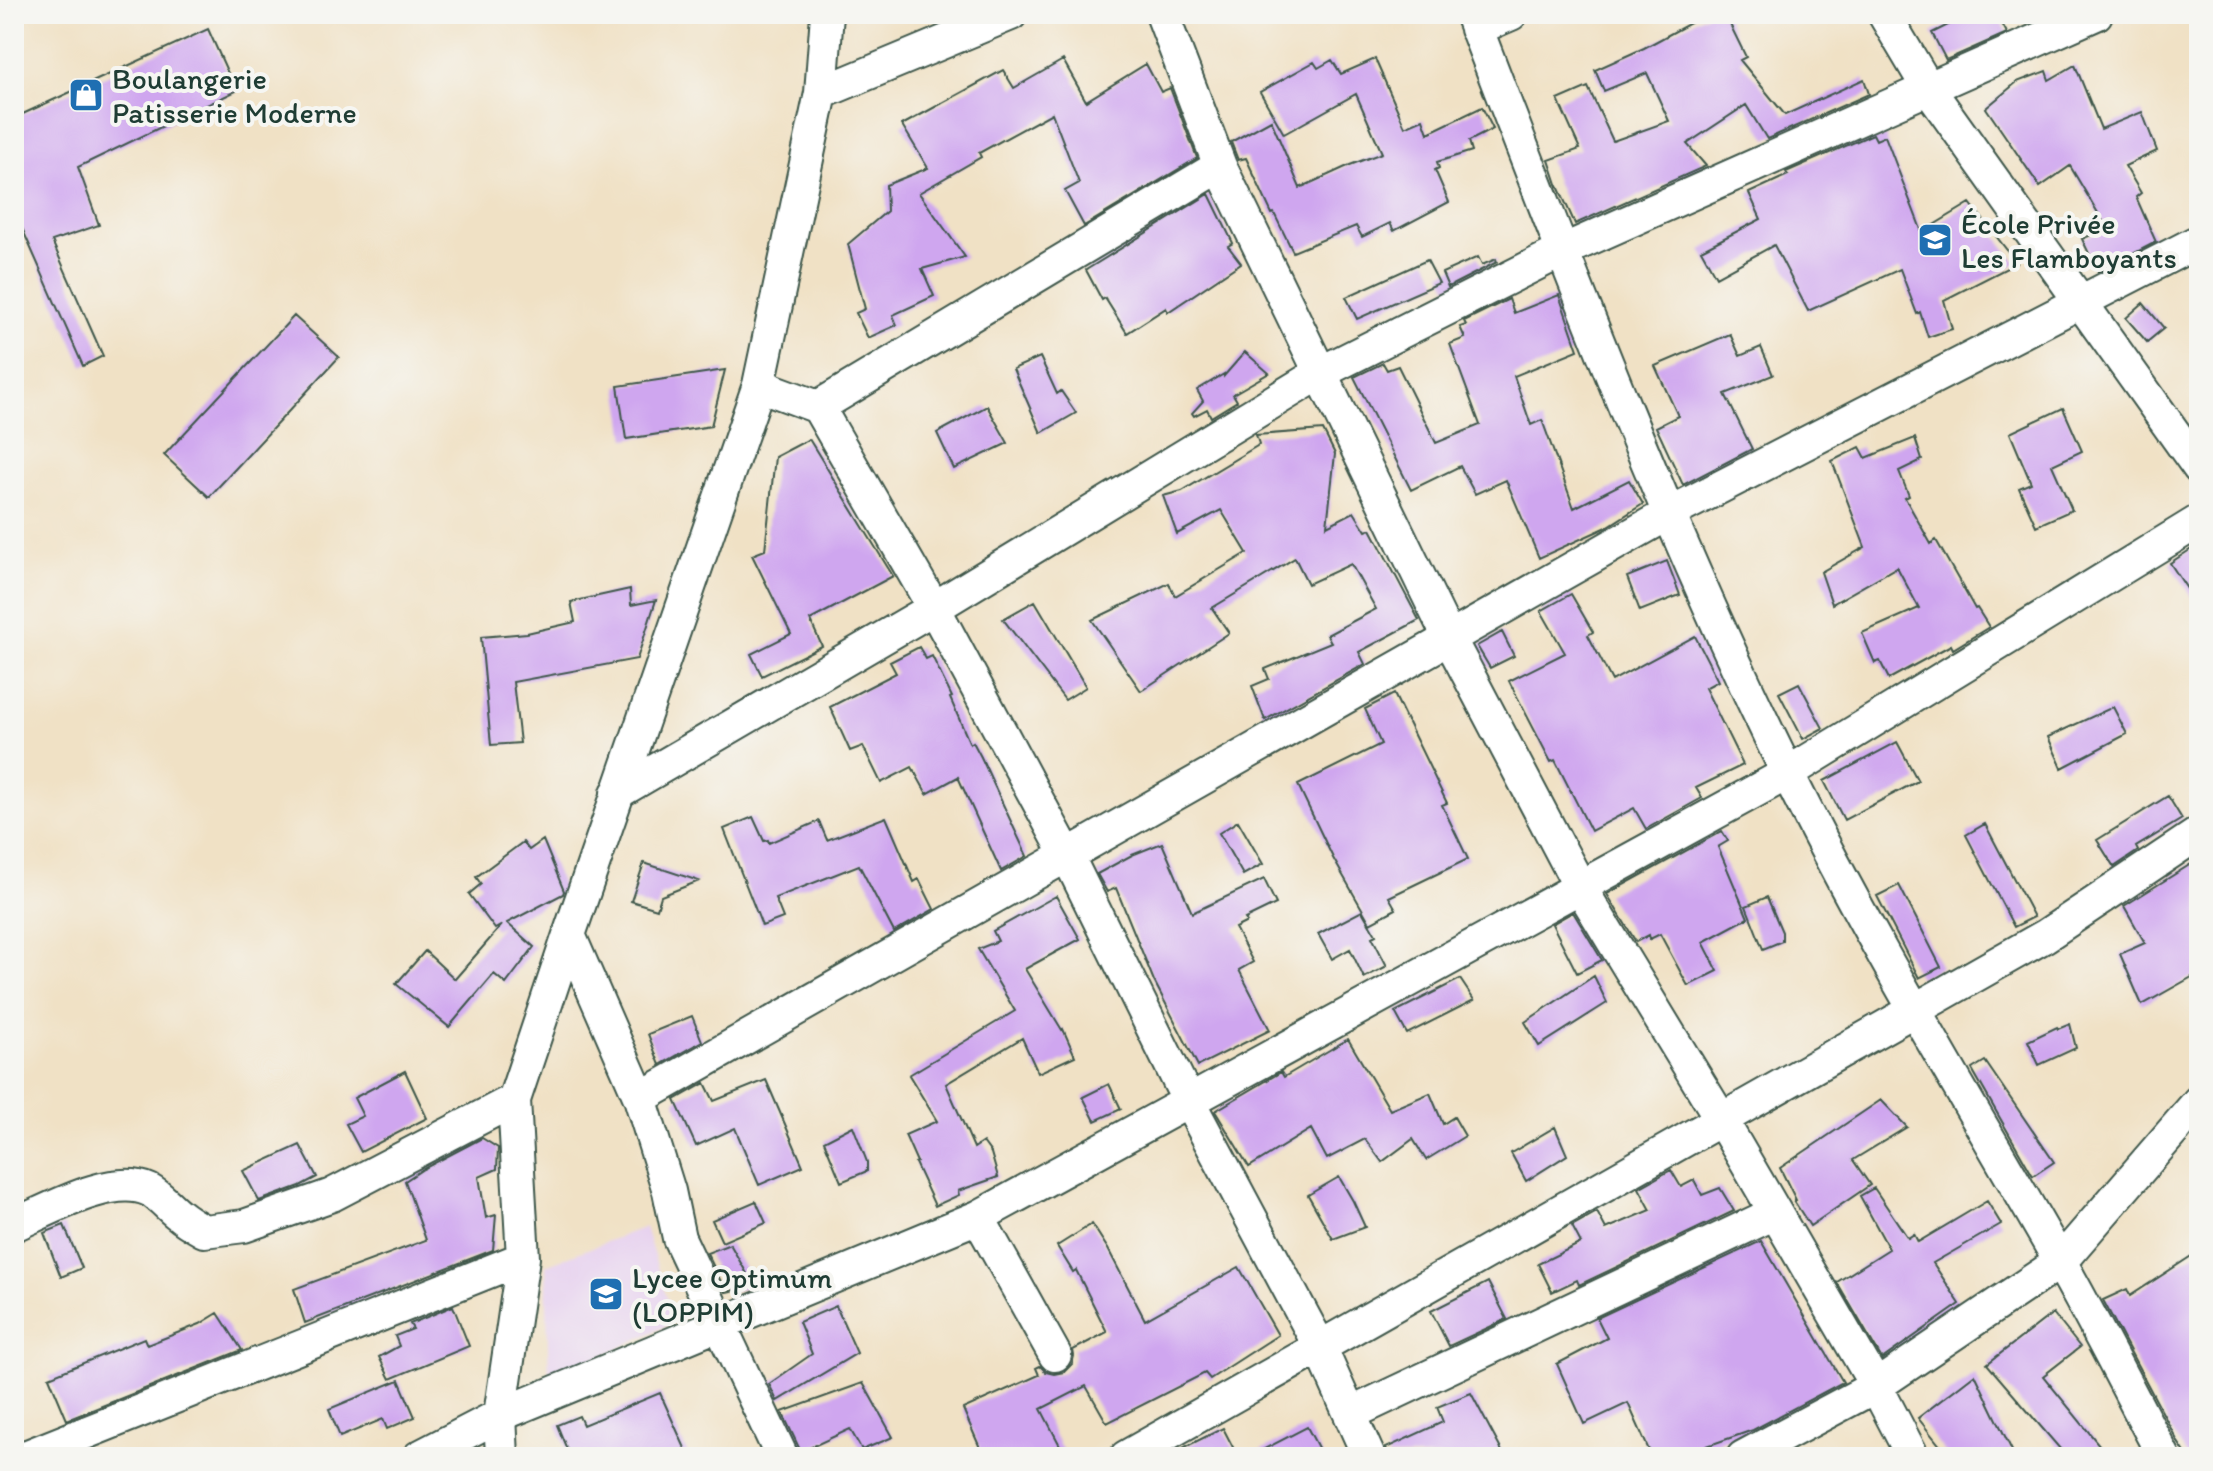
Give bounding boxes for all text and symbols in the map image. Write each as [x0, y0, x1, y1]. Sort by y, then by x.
place label: Boulangerie Patisserie Moderne [112, 60, 357, 131]
shop icon: Boulangerie Patisserie Moderne [67, 76, 105, 114]
place label: École Privée Les Flamboyants [1961, 205, 2177, 276]
school or university icon: École Privée Les Flamboyants [1916, 221, 1954, 259]
place label: Lycee Optimum (LOPPIM) [632, 1259, 832, 1330]
school or university icon: Lycee Optimum (LOPPIM) [587, 1275, 625, 1313]

